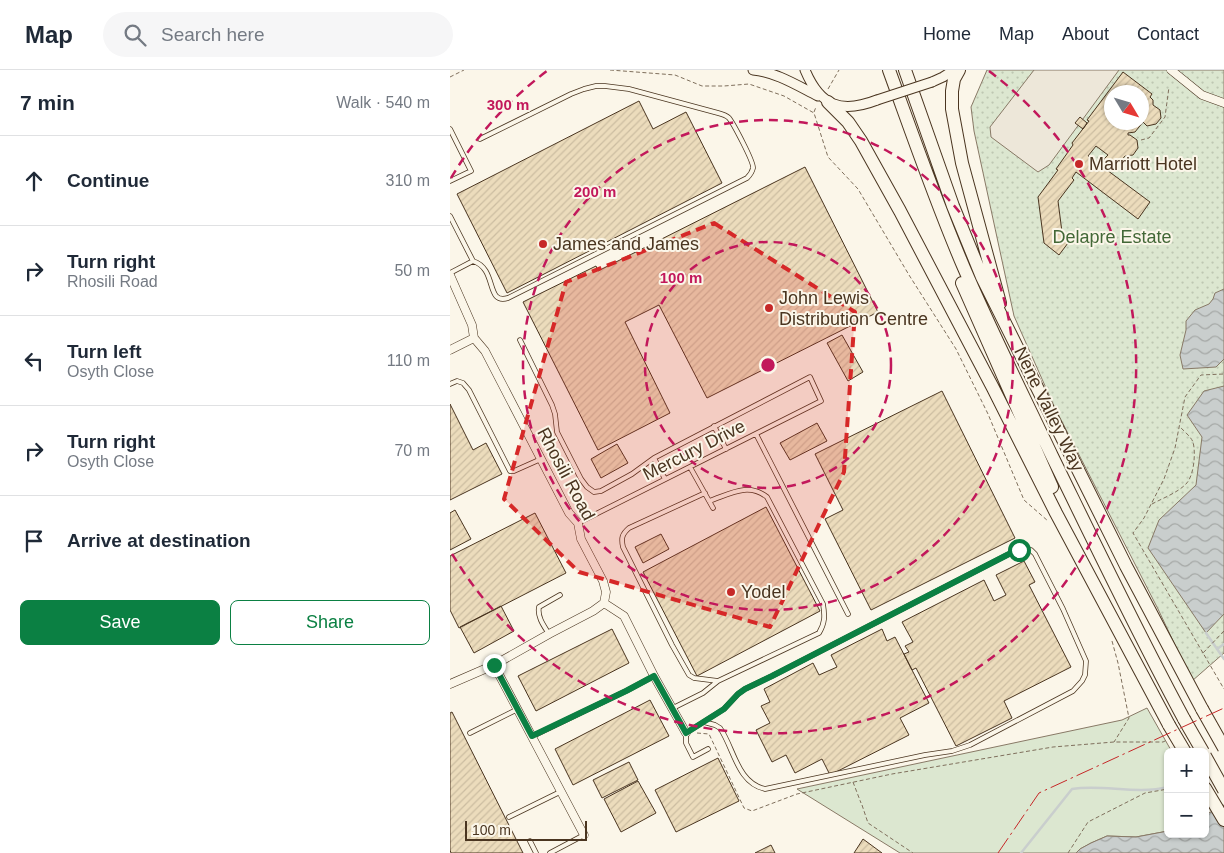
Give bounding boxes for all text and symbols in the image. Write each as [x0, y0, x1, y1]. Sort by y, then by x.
search box [103, 12, 453, 57]
text: Map [25, 21, 73, 48]
icon: search [121, 21, 149, 49]
text: Search here [161, 24, 265, 45]
text: Home [923, 24, 971, 44]
text: Map [999, 24, 1034, 44]
text: About [1062, 24, 1109, 44]
text: Contact [1137, 24, 1199, 44]
north arrow [1104, 85, 1149, 130]
text: 7 min [20, 91, 75, 114]
text: Walk · 540 m [336, 94, 430, 111]
text: 300 m [487, 96, 529, 113]
place label: Marriott Hotel [1089, 154, 1197, 174]
marker: Marriott Hotel [1073, 158, 1085, 170]
icon: ahead [20, 167, 48, 195]
text: Continue [67, 170, 149, 191]
text: 310 m [386, 172, 430, 189]
text: 200 m [574, 183, 616, 200]
park label: Delapre Estate [1052, 227, 1172, 247]
place label: James and James [553, 234, 699, 254]
marker: James and James [537, 238, 549, 250]
text: Turn right [67, 251, 155, 272]
icon: right [20, 257, 48, 285]
text: 50 m [394, 262, 430, 279]
text: 100 m [660, 269, 702, 286]
text: Rhosili Road [67, 273, 158, 290]
place label: John Lewis Distribution Centre [779, 288, 928, 329]
marker: John Lewis Distribution Centre [763, 302, 775, 314]
text: Turn left [67, 341, 142, 362]
street label: Nene Valley Way [1010, 343, 1088, 475]
icon: left [20, 347, 48, 375]
text: 110 m [387, 352, 430, 369]
centre of rings [759, 356, 777, 374]
text: Osyth Close [67, 363, 154, 380]
street label: Mercury Drive [640, 416, 748, 484]
street label: Rhosili Road [533, 424, 599, 524]
text: Turn right [67, 431, 155, 452]
icon: right [20, 437, 48, 465]
text: 70 m [394, 442, 430, 459]
text: Osyth Close [67, 453, 154, 470]
icon: arrive [20, 527, 48, 555]
text: Arrive at destination [67, 530, 251, 551]
route start [1008, 539, 1031, 562]
place label: Yodel [741, 582, 785, 602]
marker: Yodel [725, 586, 737, 598]
button: Save [20, 600, 220, 645]
button: Share [230, 600, 430, 645]
route end [483, 654, 506, 677]
map controls [1164, 748, 1209, 838]
button: + [1164, 748, 1209, 793]
button: − [1164, 793, 1209, 838]
scale bar [465, 818, 588, 841]
text: 100 m [472, 822, 511, 838]

